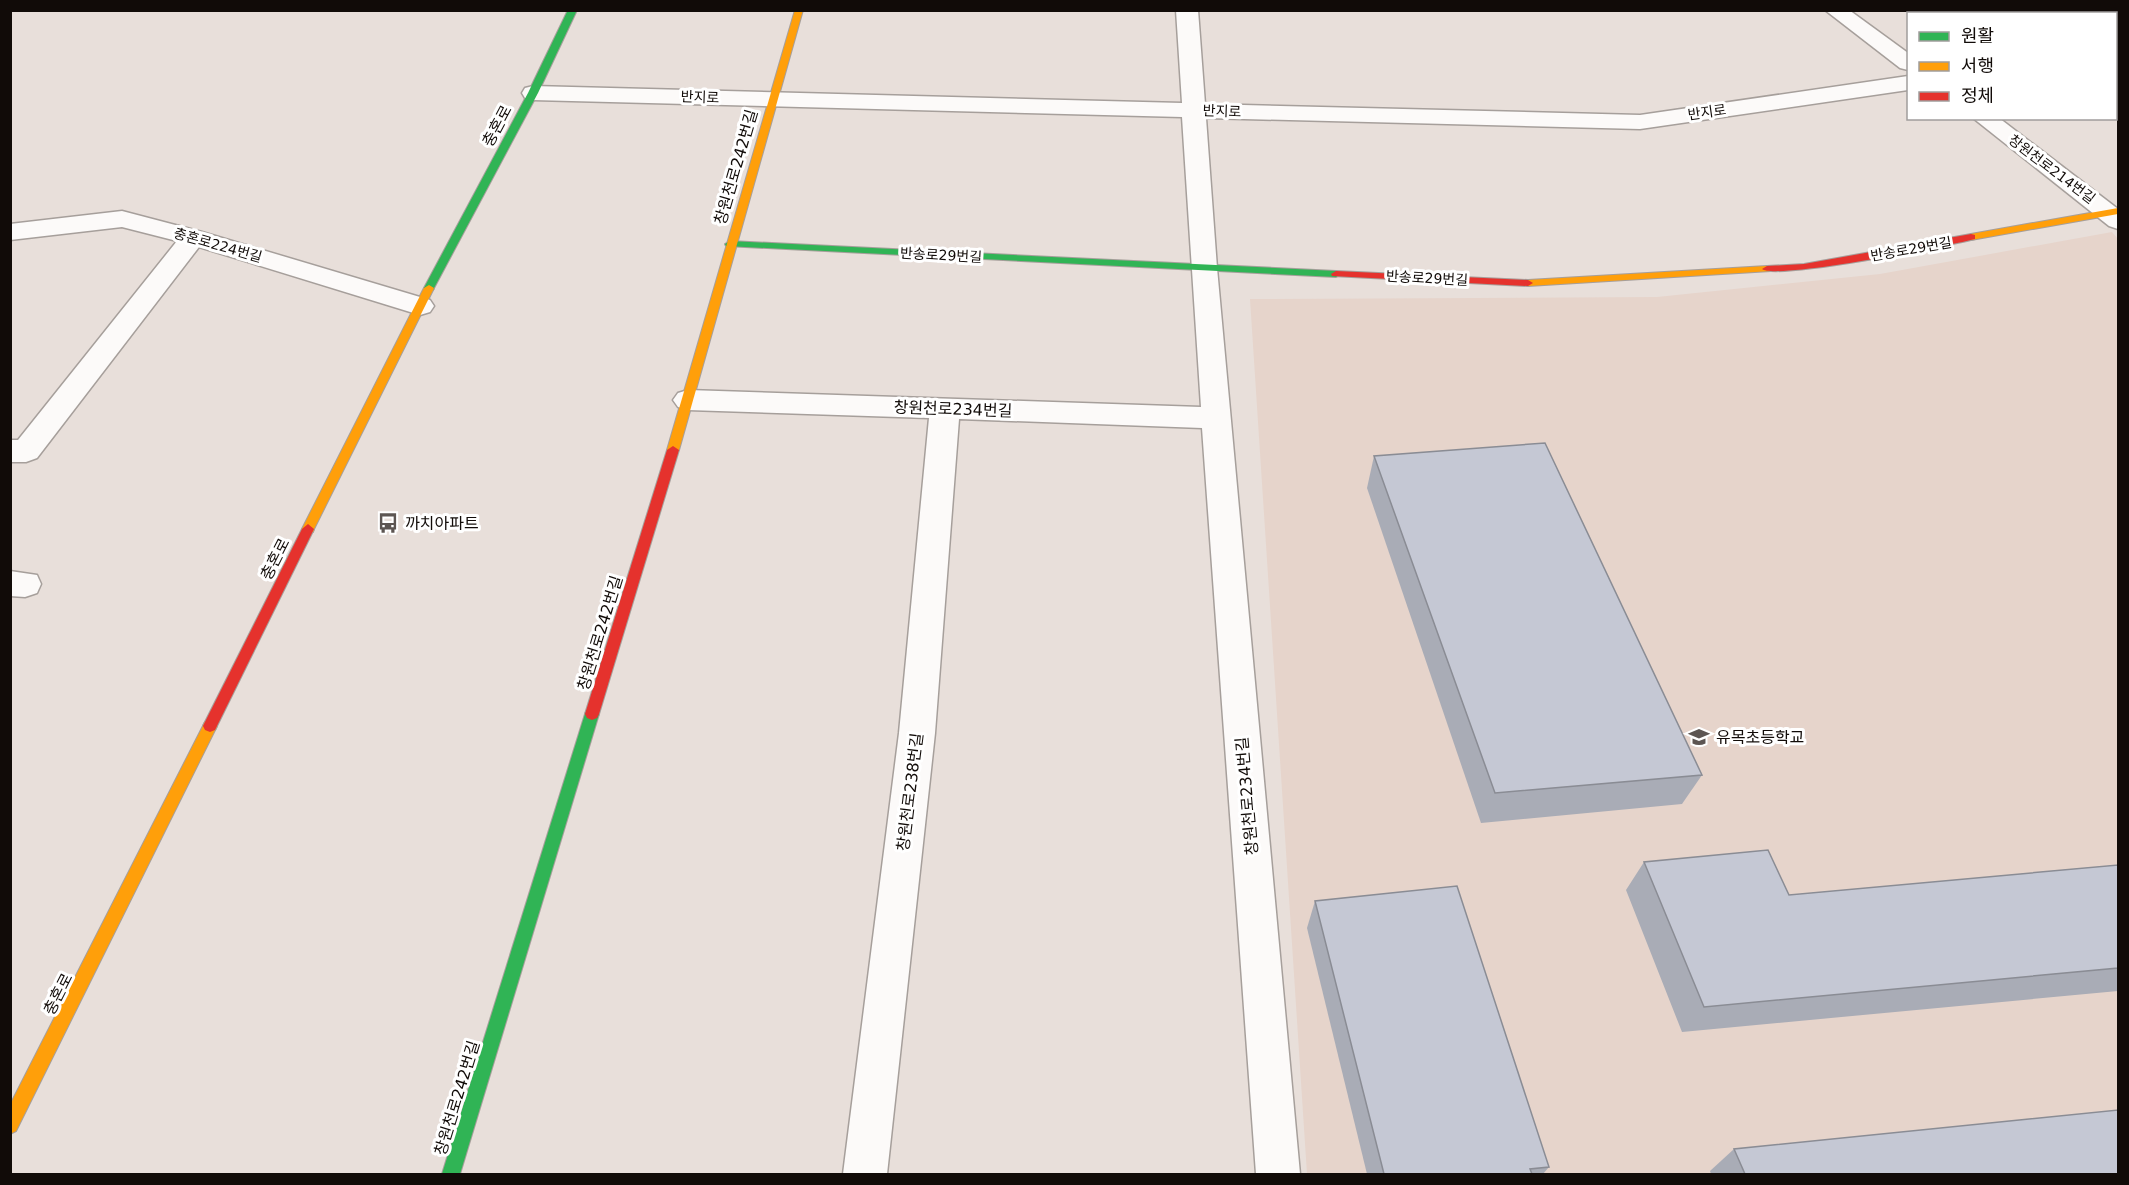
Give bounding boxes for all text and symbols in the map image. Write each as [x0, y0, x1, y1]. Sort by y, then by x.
legend [1907, 12, 2117, 120]
text: 원활 [1961, 25, 1994, 46]
text: 서행 [1961, 55, 1994, 76]
text: 정체 [1961, 85, 1994, 106]
street label: 반지로 [680, 88, 720, 106]
street label: 반지로 [1687, 101, 1727, 123]
street label: 충혼로 [478, 102, 516, 150]
street label: 반지로 [1202, 102, 1242, 120]
street label: 창원천로242번길 [710, 107, 762, 227]
street label: 창원천로214번길 [2006, 131, 2098, 207]
street label: 충혼로224번길 [172, 225, 264, 265]
street label: 반송로29번길 [1869, 234, 1953, 264]
street label: 반송로29번길 [900, 245, 982, 265]
street label: 반송로29번길 [1386, 268, 1468, 288]
street label: 창원천로234번길 [893, 397, 1013, 421]
bus stop icon: 까치아파트 [376, 511, 400, 535]
place label: 까치아파트 [405, 514, 479, 533]
street label: 충혼로 [257, 535, 294, 583]
street label: 창원천로242번길 [574, 573, 626, 693]
school or university icon: 유목초등학교 [1687, 725, 1711, 749]
place label: 유목초등학교 [1716, 728, 1804, 747]
street label: 창원천로238번길 [893, 732, 927, 852]
street label: 창원천로234번길 [1232, 736, 1262, 856]
street label: 충혼로 [40, 970, 77, 1018]
street label: 창원천로242번길 [431, 1038, 483, 1158]

